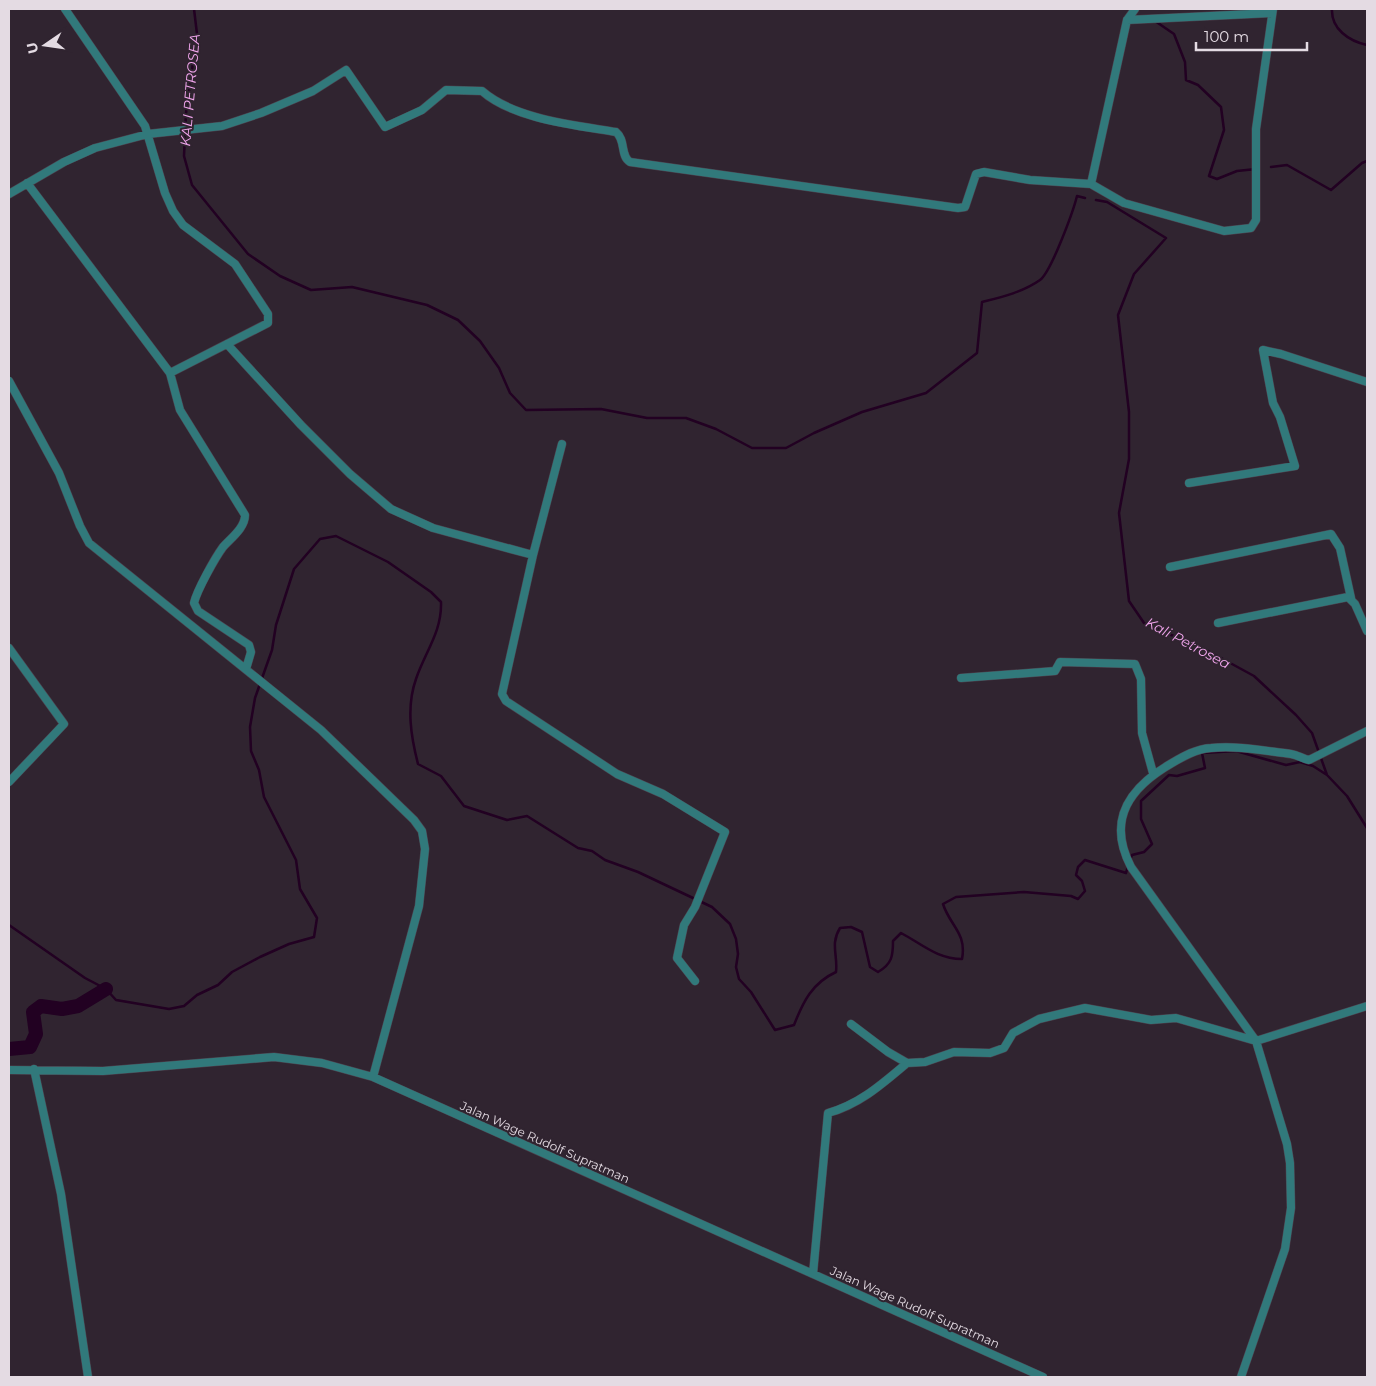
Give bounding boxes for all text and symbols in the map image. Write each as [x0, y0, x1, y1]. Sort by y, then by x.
north arrow [20, 20, 70, 70]
scale bar [1196, 20, 1307, 52]
text: 100 m [1204, 27, 1249, 46]
water label: KALI PETROSEA [176, 33, 204, 147]
text: U [22, 41, 42, 55]
water label: Kali Petrosea [1143, 613, 1233, 673]
street label: Jalan Wage Rudolf Supratman [457, 1097, 632, 1186]
street label: Jalan Wage Rudolf Supratman [827, 1262, 1002, 1351]

